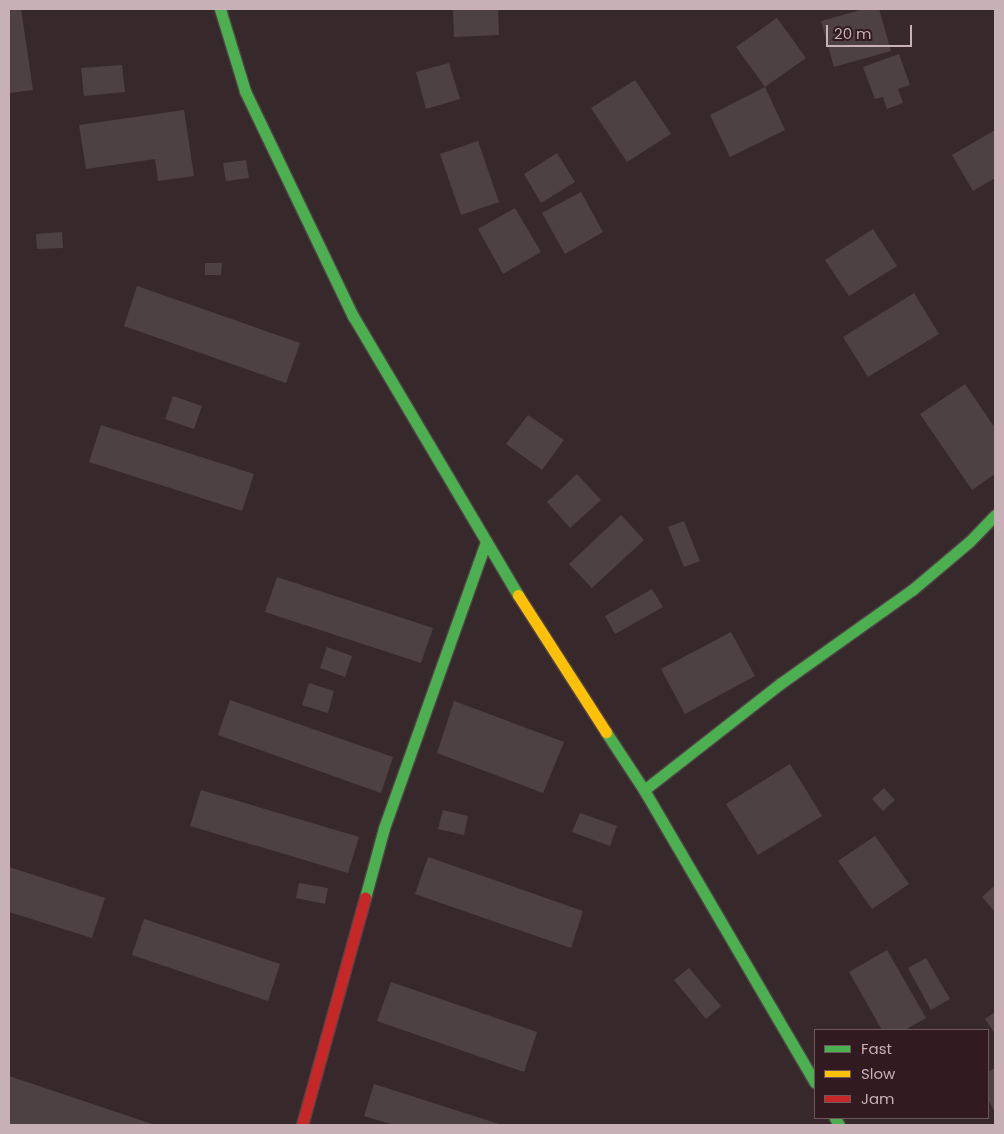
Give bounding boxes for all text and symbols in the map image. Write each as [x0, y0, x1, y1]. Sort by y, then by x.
scale bar [829, 15, 915, 47]
text: 20 m [834, 23, 872, 44]
legend [814, 1029, 989, 1119]
text: Fast [861, 1038, 892, 1059]
text: Slow [861, 1063, 895, 1084]
text: Jam [861, 1088, 895, 1109]

